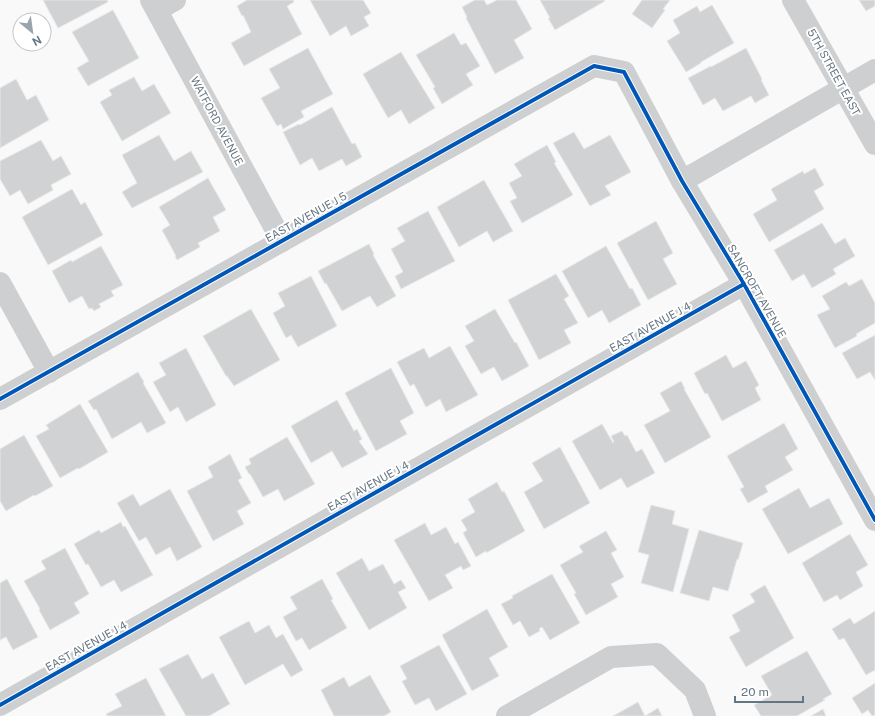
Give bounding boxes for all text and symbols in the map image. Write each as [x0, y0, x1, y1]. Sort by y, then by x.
north arrow [12, 12, 52, 52]
street label: 5TH STREET EAST [805, 27, 863, 118]
text: N [30, 33, 44, 48]
street label: WATFORD AVENUE [189, 75, 246, 167]
street label: EAST AVENUE J 5 [263, 190, 349, 244]
street label: SANCROFT AVENUE [725, 242, 789, 340]
street label: EAST AVENUE J 4 [607, 300, 693, 354]
street label: EAST AVENUE J 4 [325, 459, 411, 513]
street label: EAST AVENUE J 4 [43, 619, 129, 673]
scale bar [735, 678, 803, 704]
text: 20 m [741, 685, 769, 699]

